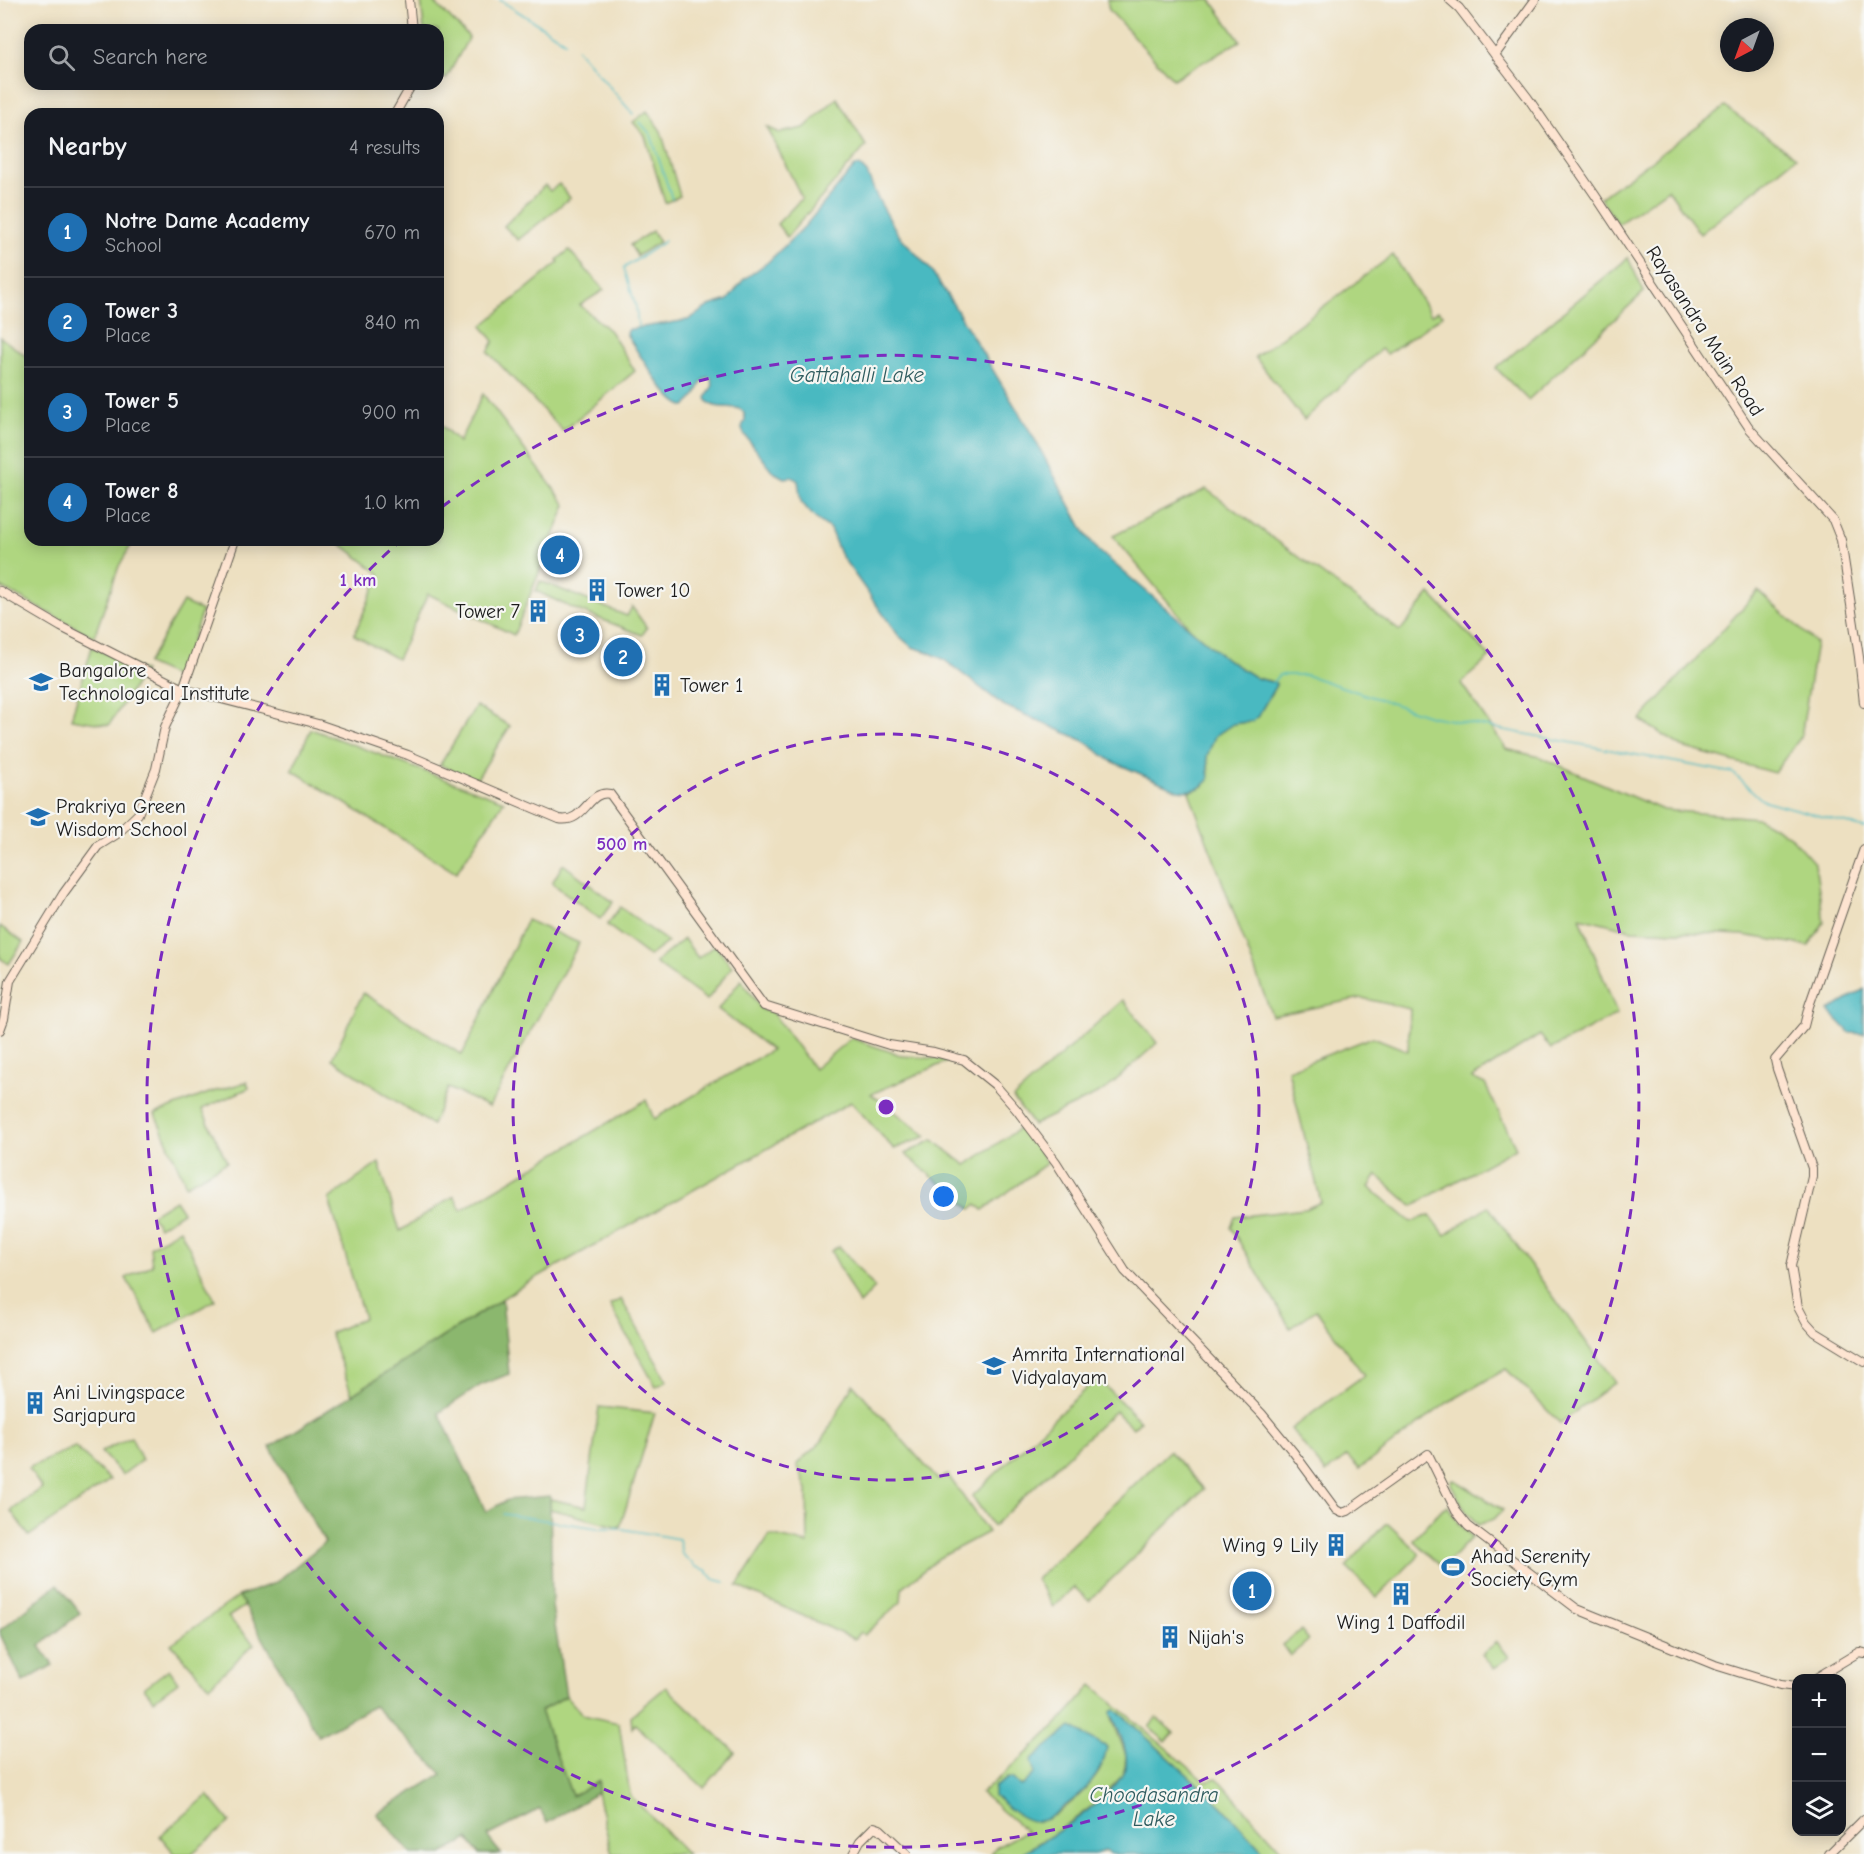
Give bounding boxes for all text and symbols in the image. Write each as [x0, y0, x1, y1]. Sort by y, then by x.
north arrow [1720, 18, 1774, 72]
search box [24, 24, 444, 90]
icon: search [45, 41, 78, 74]
text: Search here [93, 44, 208, 70]
text: Nearby [48, 132, 127, 162]
text: 4 results [349, 136, 420, 159]
text: Notre Dame Academy [105, 208, 309, 234]
text: 1 [64, 221, 71, 244]
text: 670 m [364, 221, 420, 244]
text: School [105, 234, 162, 257]
street label: Rayasandra Main Road [1641, 242, 1769, 420]
text: Tower 3 [105, 298, 178, 324]
text: 2 [63, 311, 72, 334]
text: 840 m [365, 311, 420, 334]
text: Place [105, 324, 151, 347]
water label: Gattahalli Lake [790, 363, 925, 387]
text: Tower 5 [105, 388, 179, 414]
text: 3 [63, 401, 72, 424]
text: 900 m [362, 401, 420, 424]
text: Place [105, 414, 151, 437]
text: Tower 8 [105, 478, 179, 504]
text: 4 [63, 491, 72, 514]
text: 1.0 km [364, 491, 420, 514]
text: Place [105, 504, 151, 527]
pin: 4 [540, 532, 580, 578]
text: 1 km [340, 570, 376, 591]
building icon: Tower 10 [584, 577, 610, 603]
place label: Tower 10 [615, 579, 690, 602]
building icon: Tower 7 [525, 598, 551, 624]
place label: Tower 7 [455, 600, 521, 623]
pin: 3 [560, 612, 600, 658]
pin: 2 [604, 634, 642, 680]
place label: Bangalore Technological Institute [59, 659, 250, 705]
school or university icon: Bangalore Technological Institute [28, 669, 54, 695]
building icon: Tower 1 [649, 672, 675, 698]
place label: Tower 1 [680, 674, 743, 697]
place label: Prakriya Green Wisdom School [56, 795, 187, 841]
school or university icon: Prakriya Green Wisdom School [25, 804, 51, 830]
text: 500 m [597, 834, 647, 855]
centre of rings [876, 1097, 896, 1117]
your location [929, 1182, 958, 1211]
place label: Amrita International Vidyalayam [1012, 1343, 1185, 1389]
school or university icon: Amrita International Vidyalayam [981, 1353, 1007, 1379]
place label: Ani Livingspace Sarjapura [53, 1381, 185, 1427]
building icon: Ani Livingspace Sarjapura [22, 1390, 48, 1416]
building icon: Wing 9 Lily [1323, 1532, 1349, 1558]
place label: Wing 9 Lily [1223, 1534, 1318, 1557]
place label: Ahad Serenity Society Gym [1471, 1545, 1590, 1591]
sports icon: Ahad Serenity Society Gym [1440, 1554, 1466, 1580]
pin: 1 [1232, 1568, 1272, 1614]
building icon: Wing 1 Daffodil [1388, 1581, 1414, 1607]
place label: Wing 1 Daffodil [1337, 1611, 1465, 1634]
building icon: Nijah's [1157, 1624, 1183, 1650]
place label: Nijah's [1188, 1626, 1244, 1649]
map controls [1792, 1674, 1846, 1836]
button: + [1792, 1674, 1846, 1728]
button: − [1792, 1728, 1846, 1782]
button: layers [1792, 1782, 1846, 1836]
water label: Choodasandra Lake [1089, 1783, 1219, 1831]

